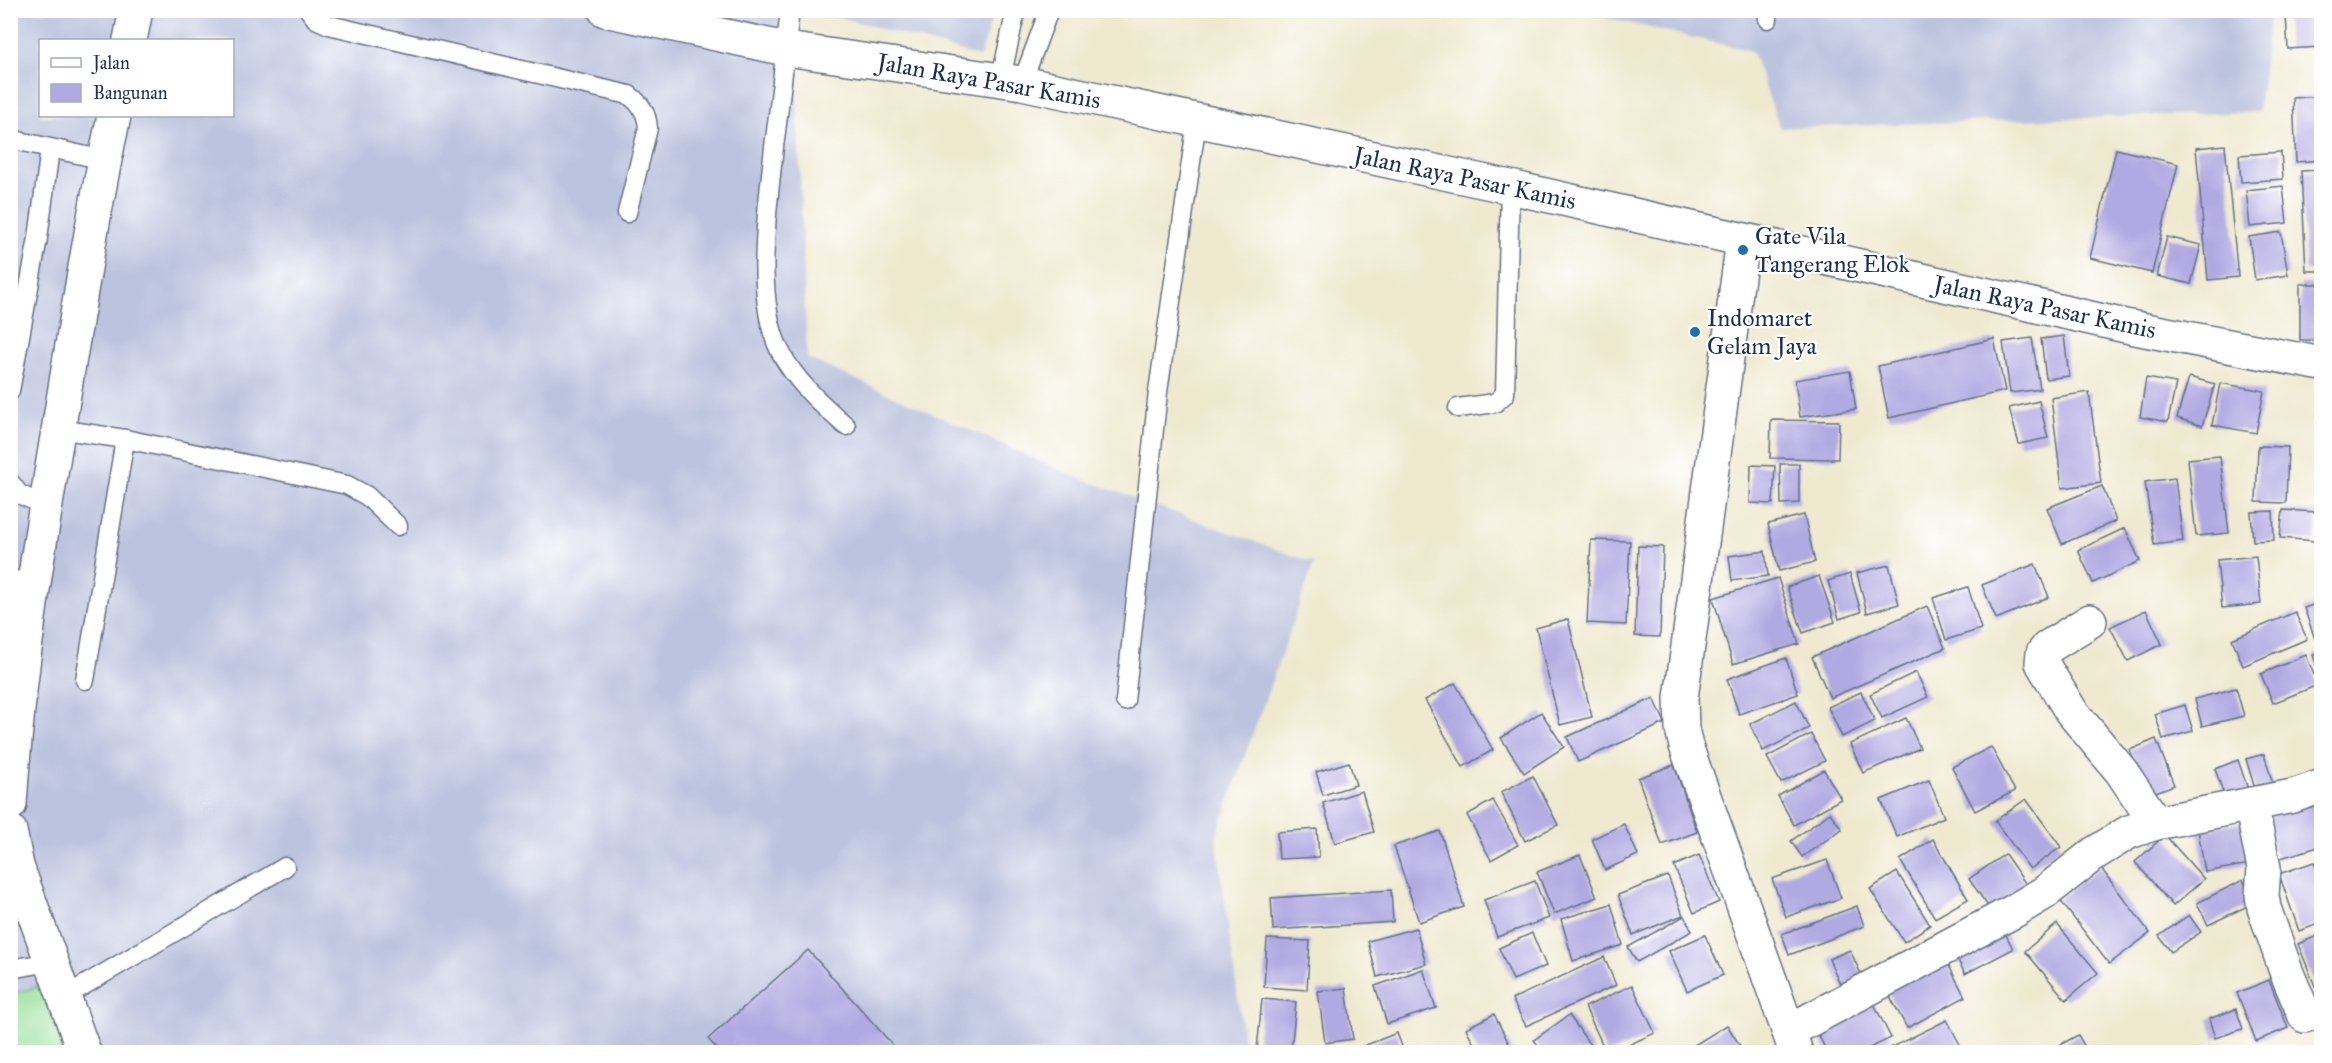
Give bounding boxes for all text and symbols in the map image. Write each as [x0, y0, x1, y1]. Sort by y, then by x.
legend [39, 39, 234, 117]
street label: Jalan Raya Pasar Kamis [872, 46, 1103, 115]
text: Jalan [91, 52, 130, 75]
text: Bangunan [93, 82, 168, 105]
street label: Jalan Raya Pasar Kamis [1348, 139, 1579, 216]
place label: Gate Vila Tangerang Elok [1755, 221, 1911, 279]
marker: Gate Vila Tangerang Elok [1736, 243, 1750, 257]
street label: Jalan Raya Pasar Kamis [1928, 268, 2159, 345]
place label: Indomaret Gelam Jaya [1707, 303, 1818, 361]
marker: Indomaret Gelam Jaya [1688, 325, 1702, 339]

